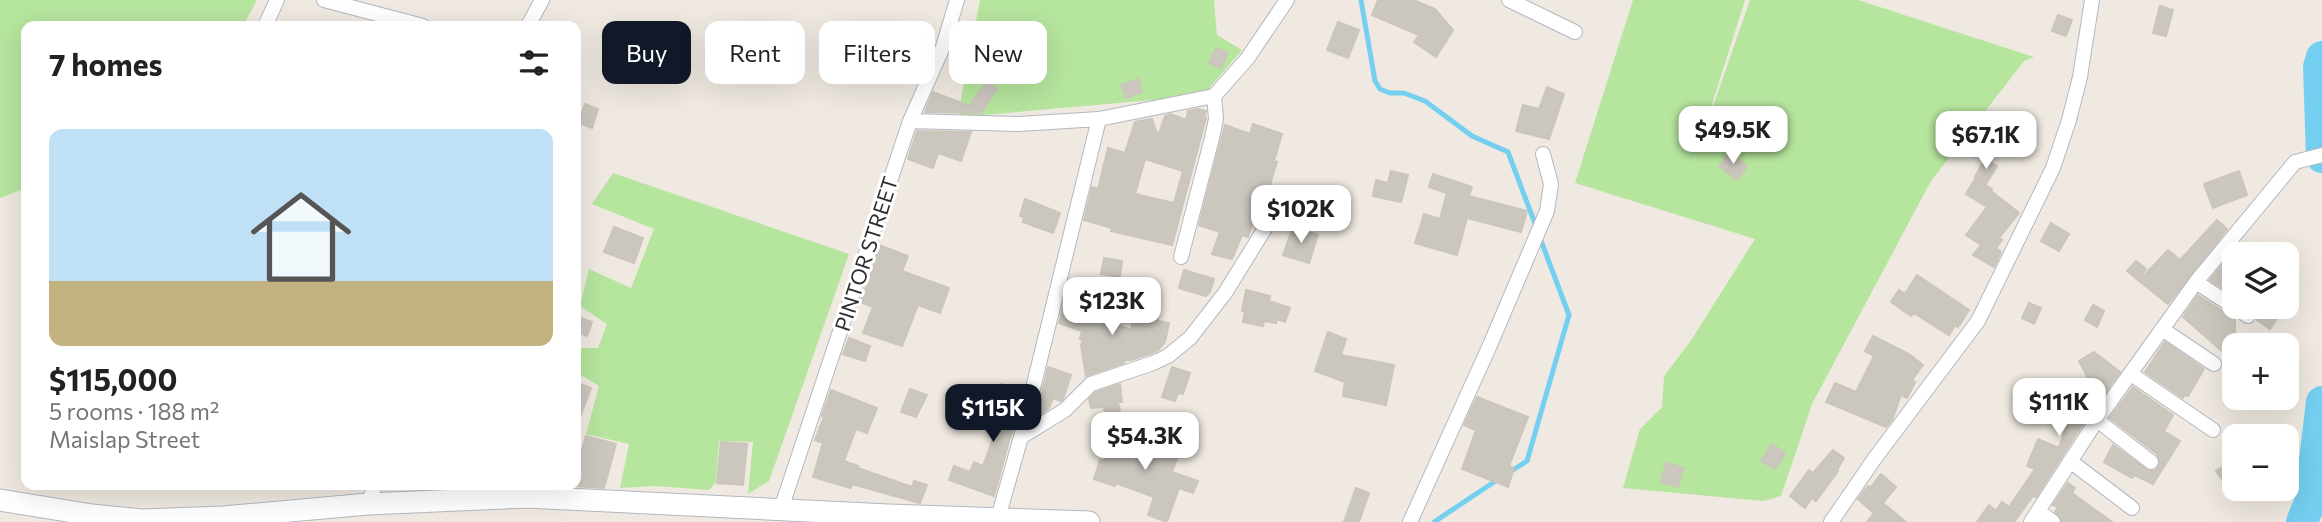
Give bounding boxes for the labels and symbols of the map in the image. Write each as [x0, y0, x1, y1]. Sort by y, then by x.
pin: $49.5K [1676, 106, 1790, 166]
pin: $67.1K [1929, 111, 2043, 171]
street label: PINTOR STREET [829, 173, 902, 334]
pin: $102K [1252, 186, 1350, 245]
pin: $123K [1063, 278, 1161, 337]
pin: $111K [2010, 378, 2108, 438]
pin: $115K [944, 384, 1042, 444]
pin: $54.3K [1088, 412, 1202, 472]

